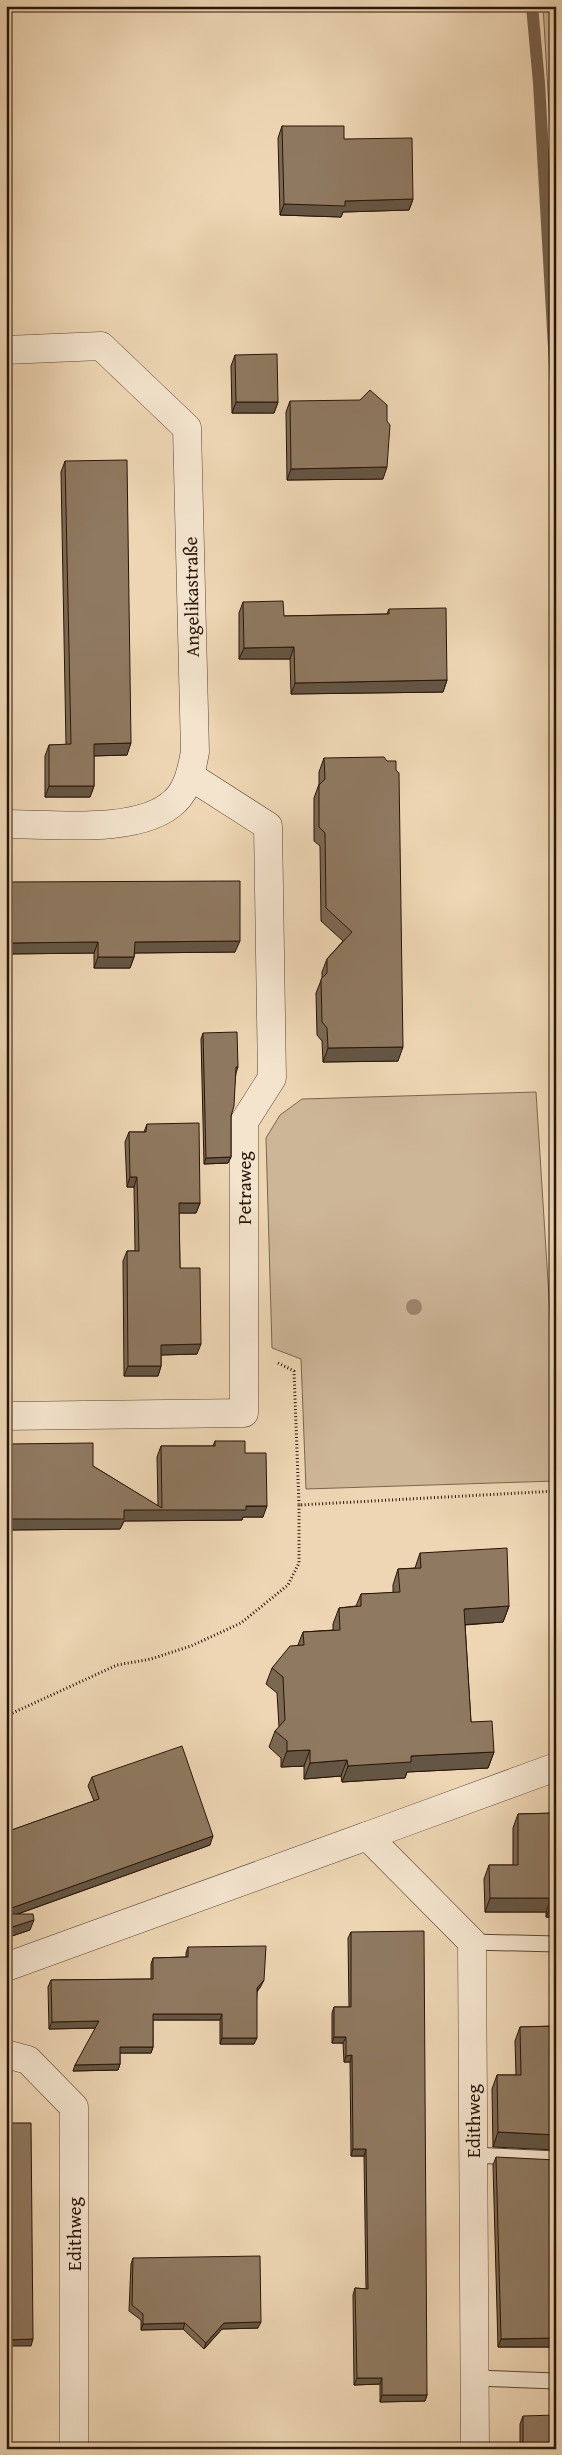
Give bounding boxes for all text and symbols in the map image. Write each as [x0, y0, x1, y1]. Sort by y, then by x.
street label: Angelikastraße [176, 536, 206, 658]
street label: Petraweg [230, 1151, 258, 1225]
street label: Edithweg [459, 2083, 487, 2158]
street label: Edithweg [60, 2196, 88, 2271]

